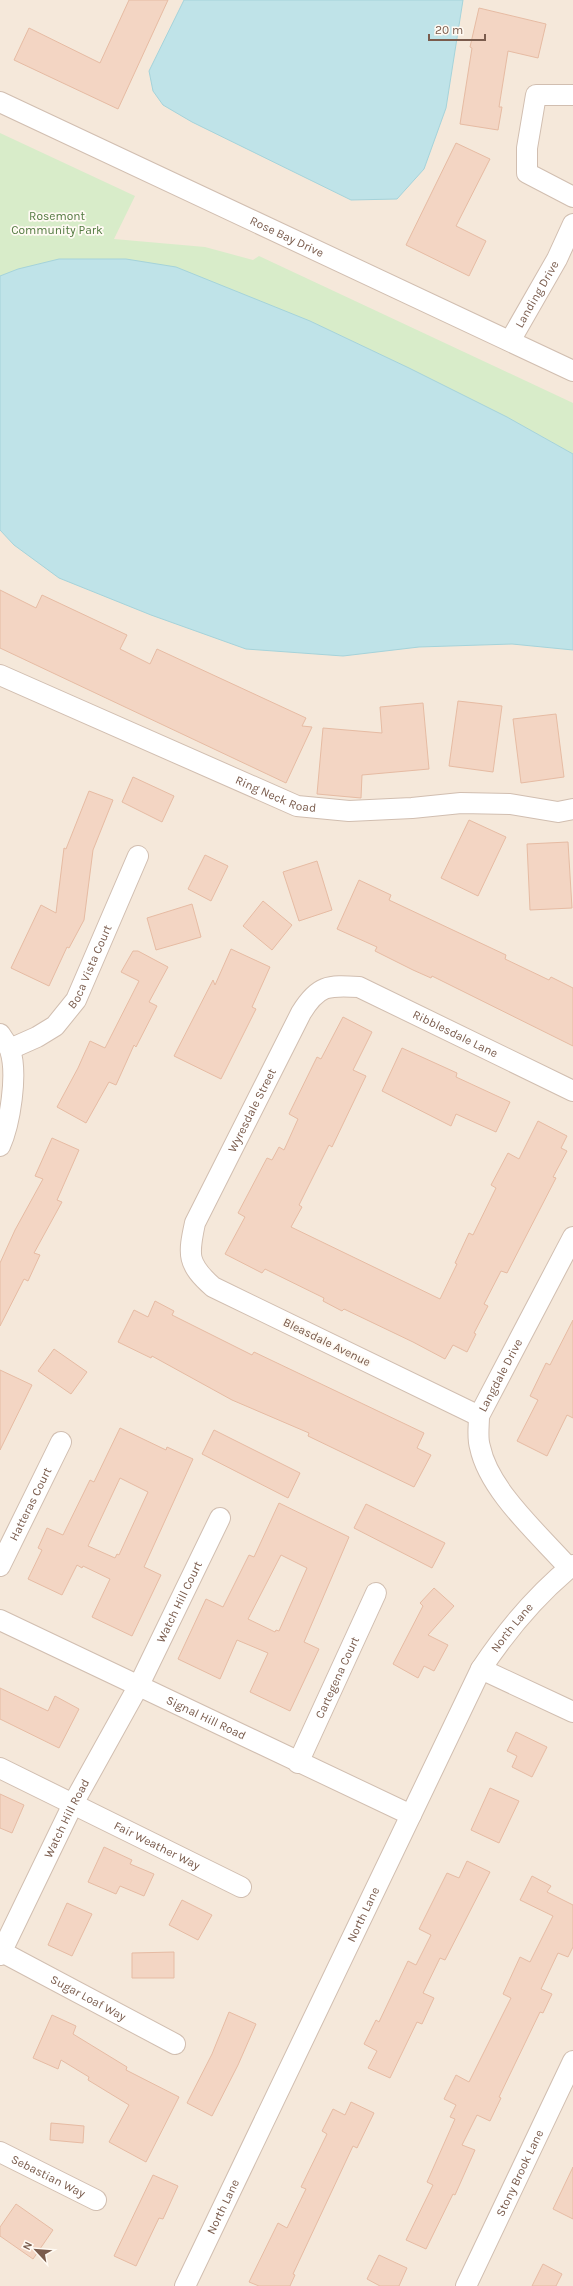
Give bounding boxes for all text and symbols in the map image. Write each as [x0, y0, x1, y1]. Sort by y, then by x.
scale bar [429, 16, 485, 42]
text: 20 m [435, 23, 463, 37]
park label: Rosemont Community Park [11, 209, 103, 237]
street label: Rose Bay Drive [248, 213, 326, 260]
street label: Landing Drive [512, 258, 562, 330]
street label: Ring Neck Road [233, 773, 317, 815]
street label: Boca Vista Court [65, 922, 115, 1012]
street label: Ribblesdale Lane [410, 1007, 500, 1060]
street label: Wyresdale Street [225, 1065, 279, 1155]
street label: Bleasdale Avenue [281, 1315, 373, 1369]
street label: Langdale Drive [475, 1336, 525, 1414]
street label: Hatteras Court [7, 1465, 55, 1543]
street label: Watch Hill Court [154, 1558, 205, 1645]
street label: North Lane [488, 1600, 536, 1655]
street label: Cartegena Court [312, 1634, 362, 1721]
street label: Signal Hill Road [164, 1693, 248, 1743]
street label: Watch Hill Road [41, 1776, 92, 1860]
street label: Fair Weather Way [112, 1818, 203, 1873]
street label: North Lane [344, 1885, 382, 1944]
street label: Sugar Loaf Way [48, 1972, 129, 2024]
street label: Stony Brook Lane [493, 2128, 546, 2219]
street label: Sebastian Way [9, 2152, 88, 2201]
street label: North Lane [204, 2177, 242, 2236]
north arrow [16, 2230, 56, 2270]
text: N [20, 2239, 35, 2252]

